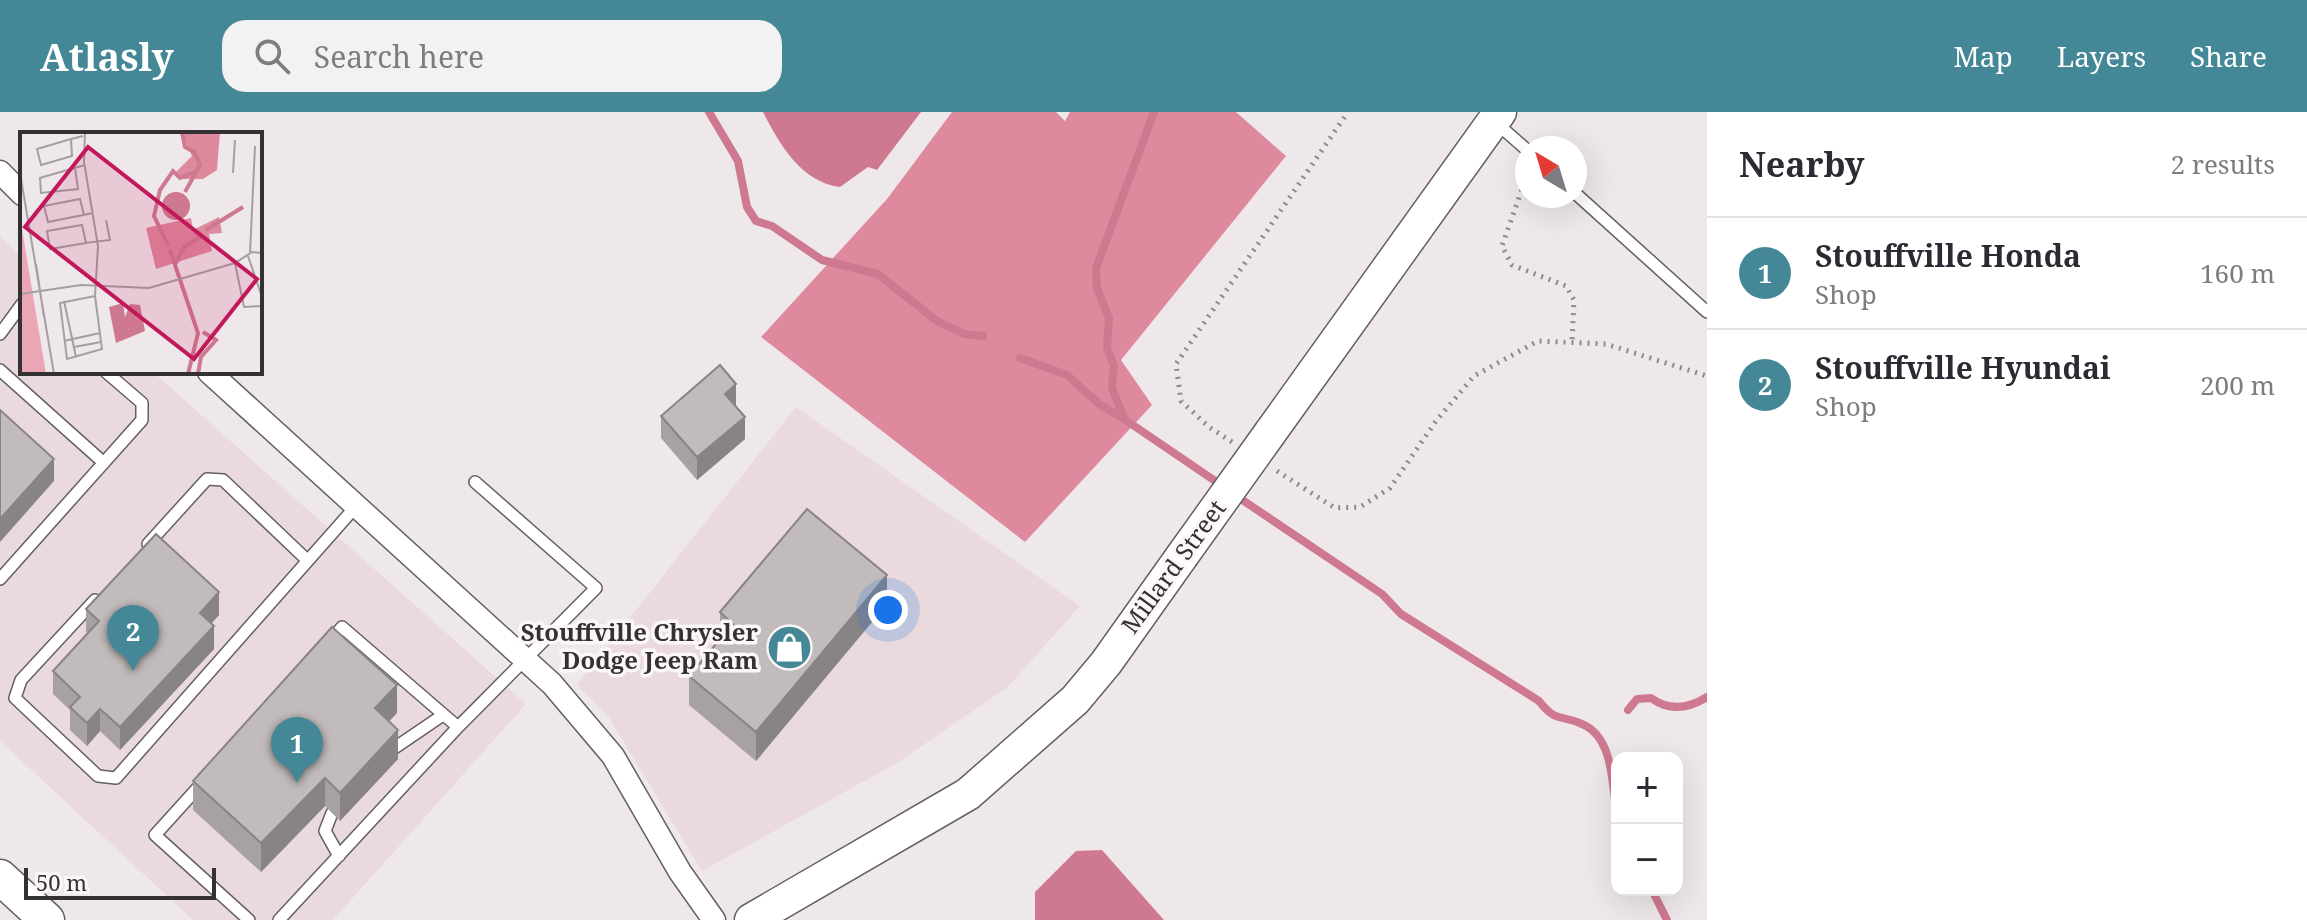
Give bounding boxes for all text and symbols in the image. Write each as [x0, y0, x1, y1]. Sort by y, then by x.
search box [222, 20, 782, 92]
text: Atlasly [40, 30, 174, 82]
icon: search [250, 34, 294, 78]
text: Search here [314, 36, 484, 77]
text: Map [1954, 37, 2013, 75]
text: Layers [2057, 37, 2146, 75]
text: Share [2190, 37, 2267, 75]
inset map [20, 132, 262, 374]
north arrow [1515, 136, 1587, 208]
text: Nearby [1739, 141, 1865, 187]
text: 2 results [2170, 146, 2275, 182]
text: Stouffville Honda [1815, 235, 2081, 276]
text: 1 [1758, 255, 1772, 291]
text: 160 m [2200, 255, 2275, 291]
text: Shop [1815, 276, 1877, 312]
text: Stouffville Hyundai [1815, 347, 2111, 388]
text: 2 [1758, 367, 1772, 403]
text: 200 m [2200, 367, 2275, 403]
text: Shop [1815, 388, 1877, 424]
street label: Millard Street [1113, 493, 1233, 640]
your location [868, 590, 908, 630]
pin: 2 [107, 605, 159, 671]
place label: Stouffville Chrysler Dodge Jeep Ram [521, 615, 758, 676]
shop icon: Stouffville Chrysler Dodge Jeep Ram [765, 623, 813, 671]
pin: 1 [271, 717, 323, 783]
map controls [1611, 752, 1683, 896]
button: + [1611, 752, 1683, 824]
button: − [1611, 824, 1683, 896]
scale bar [24, 864, 216, 900]
text: 50 m [36, 867, 87, 897]

